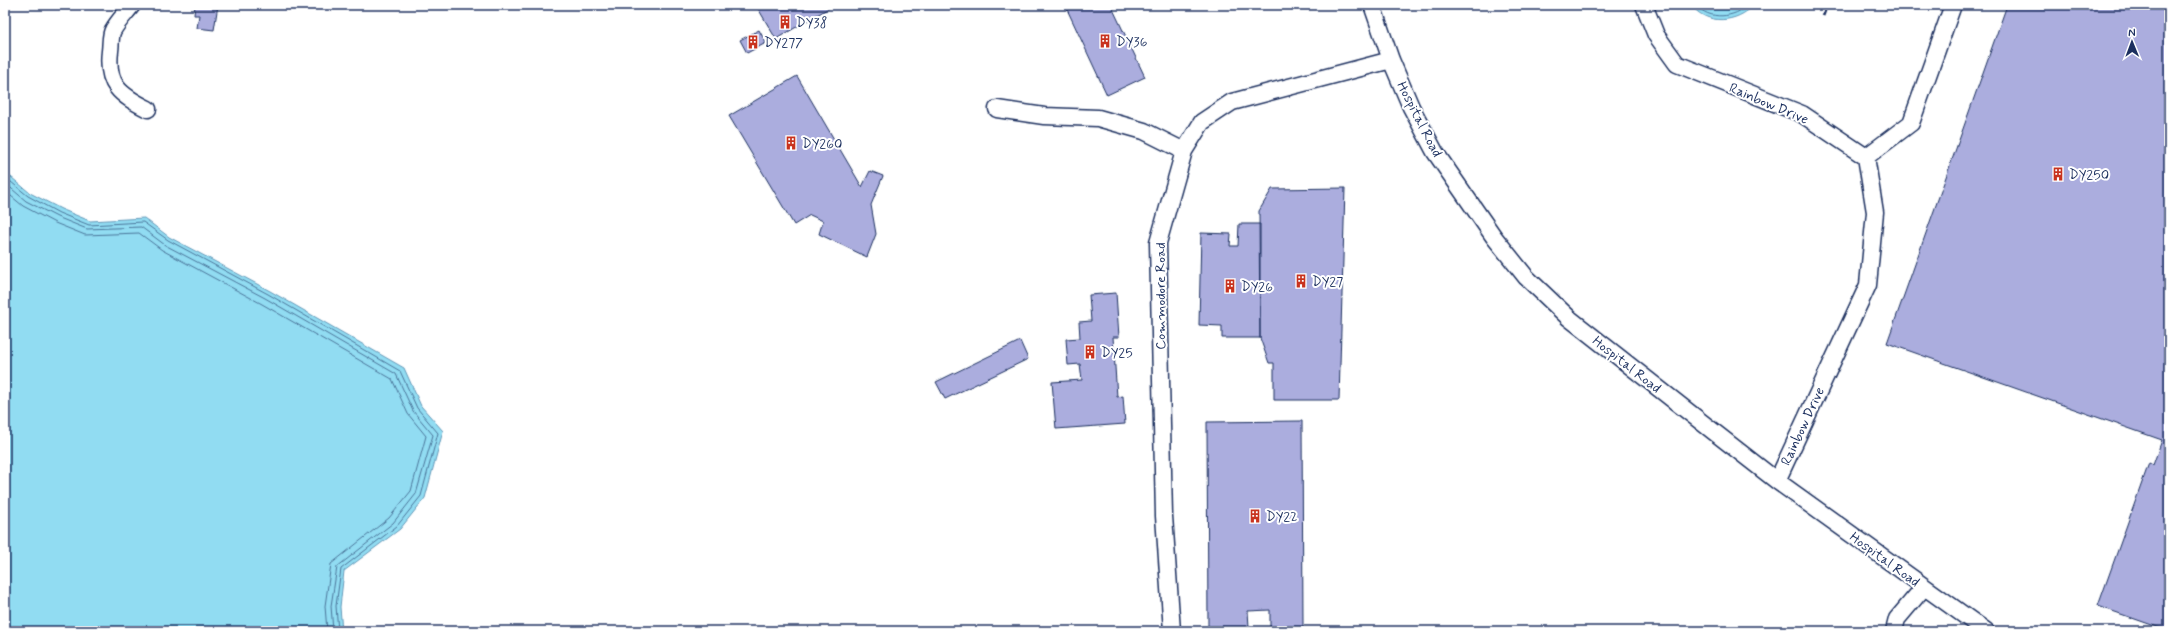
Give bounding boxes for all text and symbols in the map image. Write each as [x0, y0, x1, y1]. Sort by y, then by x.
building icon: DY38 [777, 14, 793, 30]
place label: DY38 [796, 14, 827, 32]
north arrow [2112, 22, 2152, 62]
text: N [2128, 26, 2136, 40]
building icon: DY36 [1097, 33, 1113, 49]
place label: DY36 [1116, 33, 1148, 51]
building icon: DY277 [745, 34, 761, 50]
place label: DY277 [764, 34, 803, 52]
street label: Hospital Road [1392, 79, 1446, 160]
street label: Rainbow Drive [1726, 79, 1811, 129]
building icon: DY260 [783, 135, 799, 151]
place label: DY260 [802, 135, 842, 153]
building icon: DY250 [2050, 166, 2066, 182]
place label: DY250 [2069, 166, 2109, 184]
street label: Commodore Road [1152, 242, 1170, 350]
building icon: DY27 [1293, 273, 1309, 289]
place label: DY27 [1312, 273, 1343, 291]
building icon: DY26 [1222, 278, 1238, 294]
place label: DY26 [1241, 278, 1273, 296]
street label: Hospital Road [1588, 332, 1664, 397]
building icon: DY25 [1082, 344, 1098, 360]
place label: DY25 [1101, 344, 1133, 362]
street label: Rainbow Drive [1777, 384, 1829, 469]
building icon: DY22 [1247, 508, 1263, 524]
place label: DY22 [1266, 508, 1298, 526]
street label: Hospital Road [1846, 528, 1923, 591]

